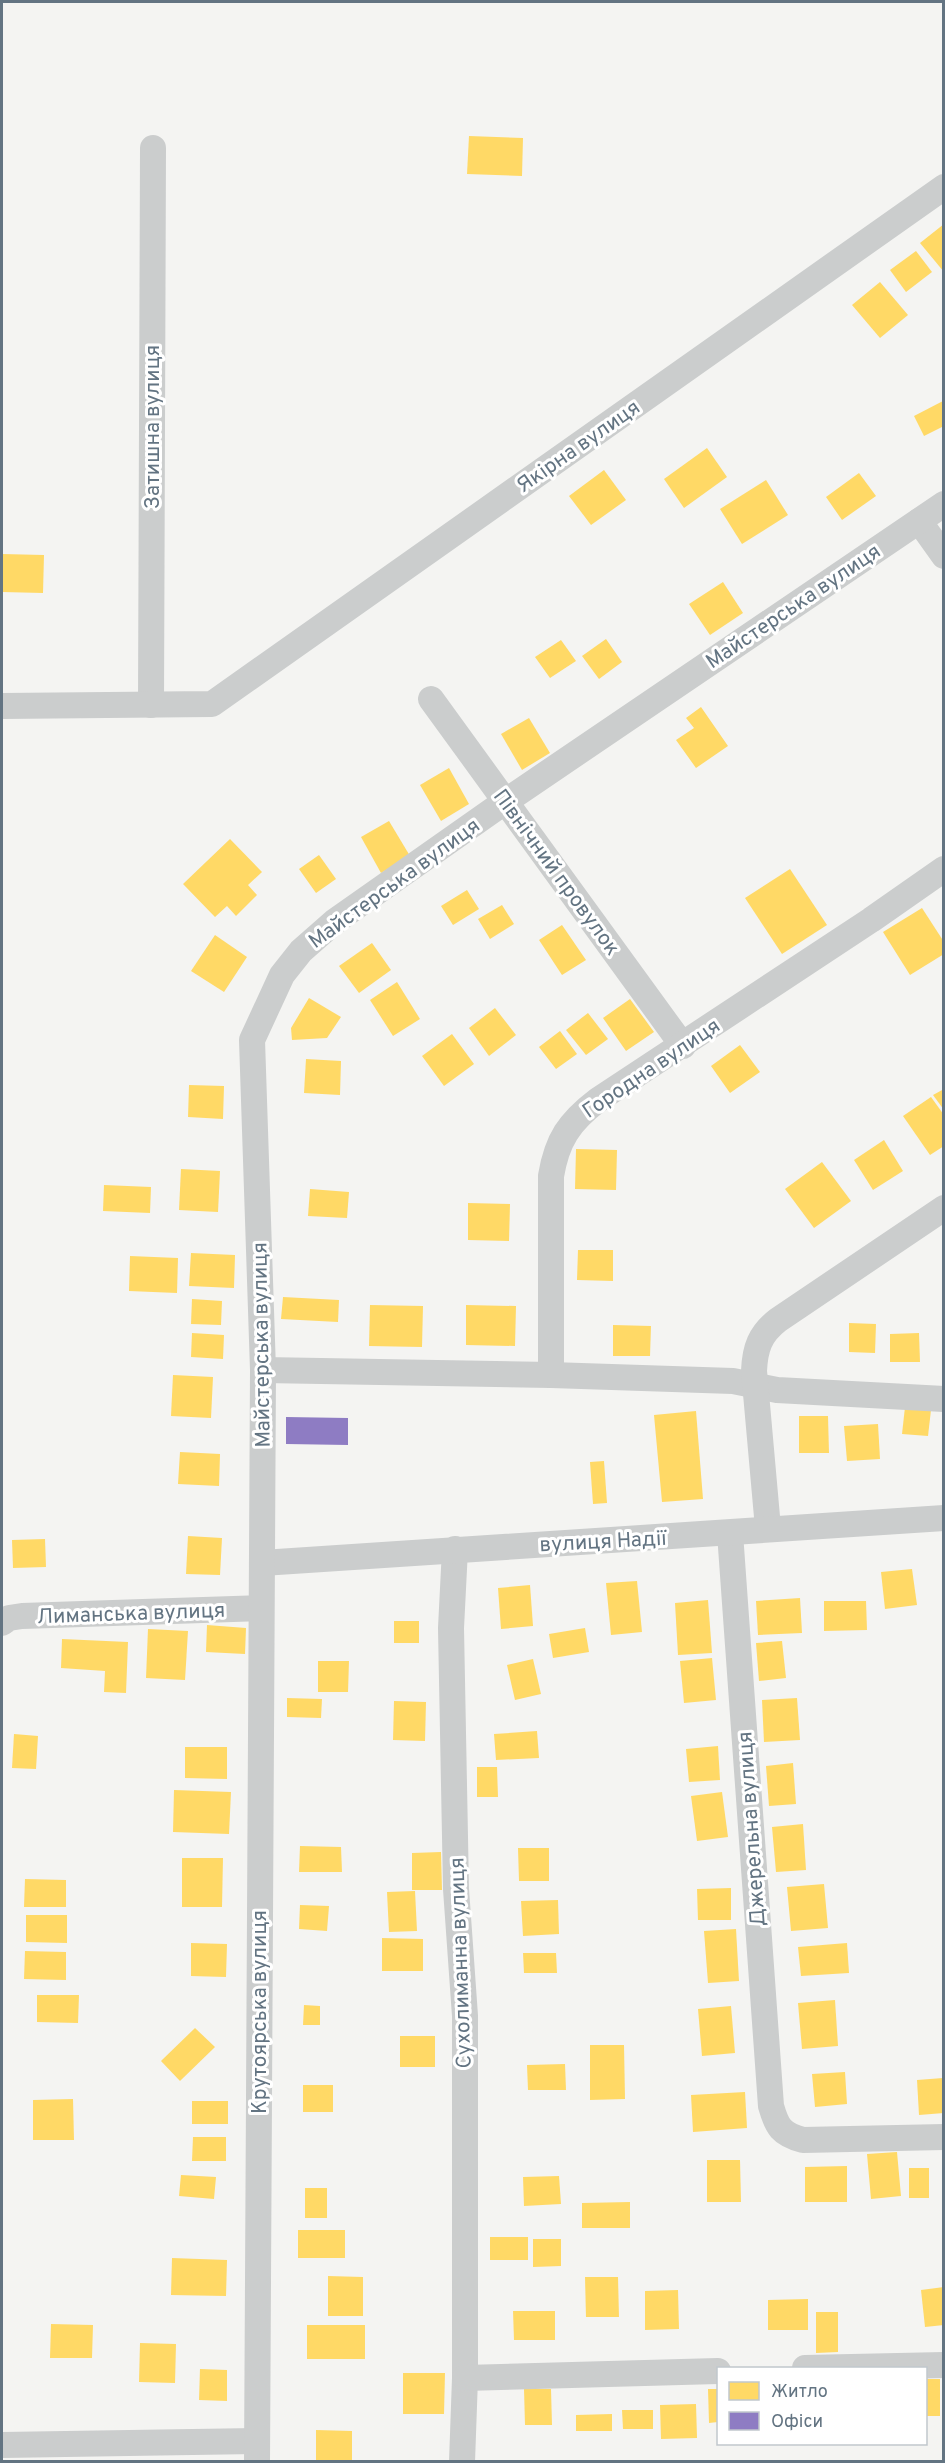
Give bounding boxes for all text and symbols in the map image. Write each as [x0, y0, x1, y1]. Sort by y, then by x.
street label: Затишна вулиця [140, 345, 167, 509]
street label: Якірна вулиця [512, 395, 646, 500]
street label: Майстерська вулиця [701, 539, 887, 676]
street label: Північний провулок [486, 784, 625, 961]
street label: Майстерська вулиця [304, 813, 486, 956]
street label: Городна вулиця [578, 1013, 726, 1125]
street label: Майстерська вулиця [247, 1242, 278, 1448]
street label: вулиця Надії [539, 1526, 668, 1559]
street label: Лиманська вулиця [36, 1598, 226, 1631]
street label: Джерельна вулиця [732, 1731, 773, 1927]
street label: Сухолиманна вулиця [444, 1857, 479, 2069]
street label: Крутоярська вулиця [247, 1910, 274, 2114]
legend [717, 2367, 927, 2445]
text: Житло [771, 2381, 828, 2404]
text: Офіси [771, 2411, 823, 2434]

